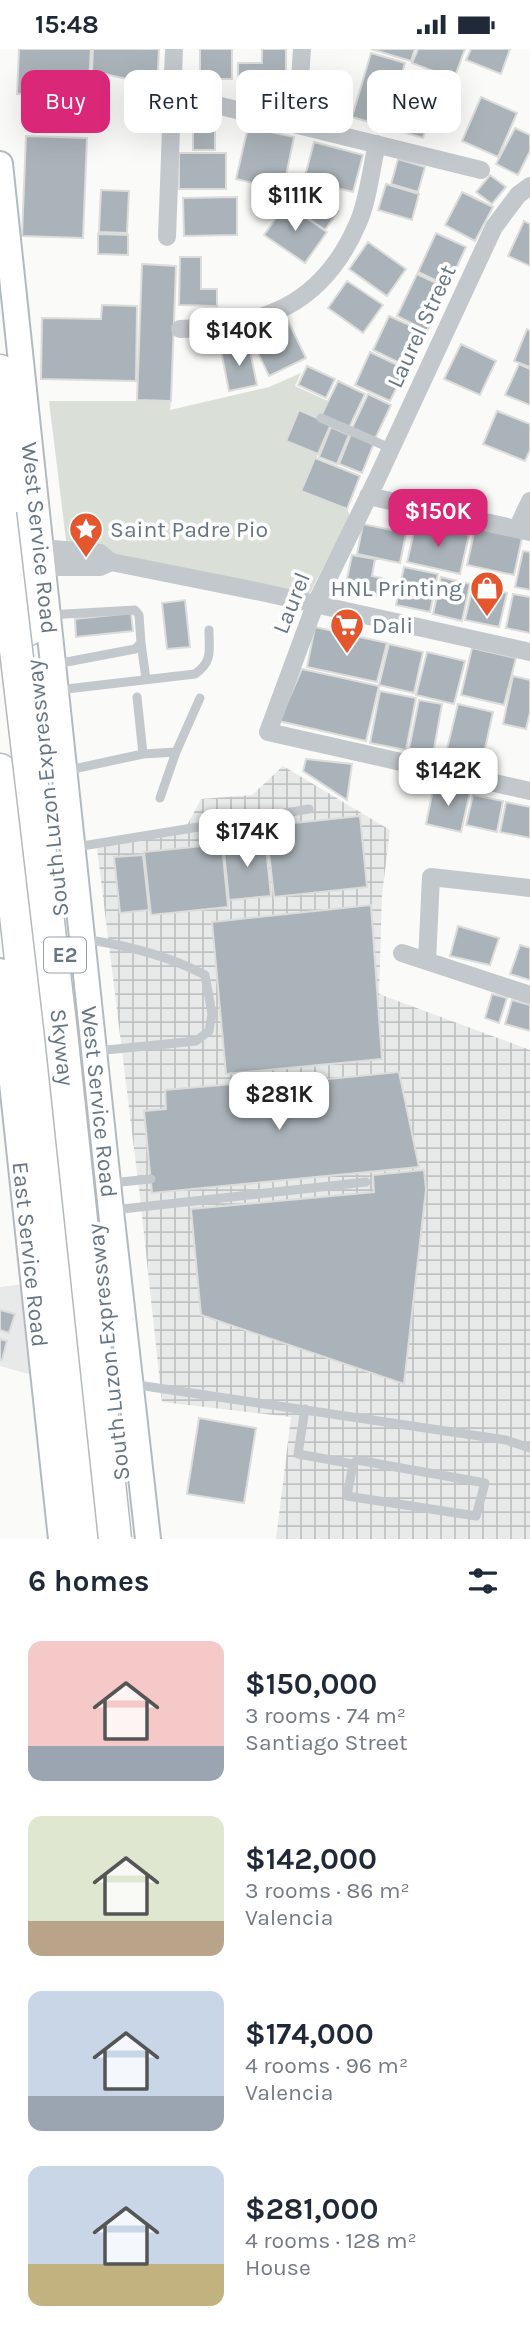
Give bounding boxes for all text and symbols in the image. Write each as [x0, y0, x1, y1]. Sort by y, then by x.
text: 15:48 [35, 9, 99, 40]
chip: Buy [21, 70, 110, 133]
chip: Rent [124, 70, 222, 133]
chip: Filters [236, 70, 353, 133]
chip: New [367, 70, 461, 133]
pin: $111K [246, 173, 344, 233]
text: $111K [267, 182, 323, 209]
street label: Laurel Street [381, 260, 462, 392]
pin: $140K [190, 309, 288, 368]
text: $140K [205, 317, 273, 344]
street label: West Service Road [16, 441, 63, 635]
pin: $150K [389, 489, 487, 549]
text: $150K [404, 498, 472, 525]
place icon: Saint Padre Pio [67, 510, 105, 559]
place label: Saint Padre Pio [110, 516, 268, 543]
street label: Laurel [267, 569, 316, 638]
shop icon: HNL Printing [468, 569, 506, 618]
place label: HNL Printing [331, 575, 462, 602]
supermarket icon: Dali [328, 606, 366, 655]
place label: Dali [372, 612, 413, 639]
street label: South Luzon Expressway [21, 658, 74, 918]
pin: $142K [399, 749, 497, 808]
text: $142K [415, 757, 481, 784]
pin: $174K [198, 809, 296, 869]
text: $174K [215, 818, 279, 845]
road number: E2 [44, 937, 86, 972]
street label: West Service Road [75, 1005, 122, 1199]
street label: Skyway [44, 1007, 80, 1088]
pin: $281K [230, 1073, 328, 1132]
text: $281K [245, 1081, 313, 1108]
street label: East Service Road [7, 1160, 53, 1349]
street label: South Luzon Expressway [82, 1222, 135, 1482]
icon: filters [464, 1562, 502, 1600]
text: 6 homes [28, 1563, 150, 1599]
text: $150,000 [245, 1666, 377, 1702]
icon: home [84, 1669, 168, 1753]
text: 3 rooms · 74 m² [245, 1702, 406, 1729]
text: Santiago Street [245, 1729, 408, 1756]
text: $142,000 [245, 1841, 377, 1877]
icon: home [84, 1844, 168, 1928]
text: 3 rooms · 86 m² [245, 1877, 410, 1904]
text: Valencia [245, 1904, 333, 1931]
text: $174,000 [245, 2016, 374, 2052]
icon: home [84, 2019, 168, 2103]
text: 4 rooms · 96 m² [245, 2052, 408, 2079]
text: Valencia [245, 2079, 333, 2106]
text: $281,000 [245, 2191, 378, 2227]
icon: home [84, 2194, 168, 2278]
text: 4 rooms · 128 m² [245, 2227, 417, 2254]
text: House [245, 2254, 311, 2281]

